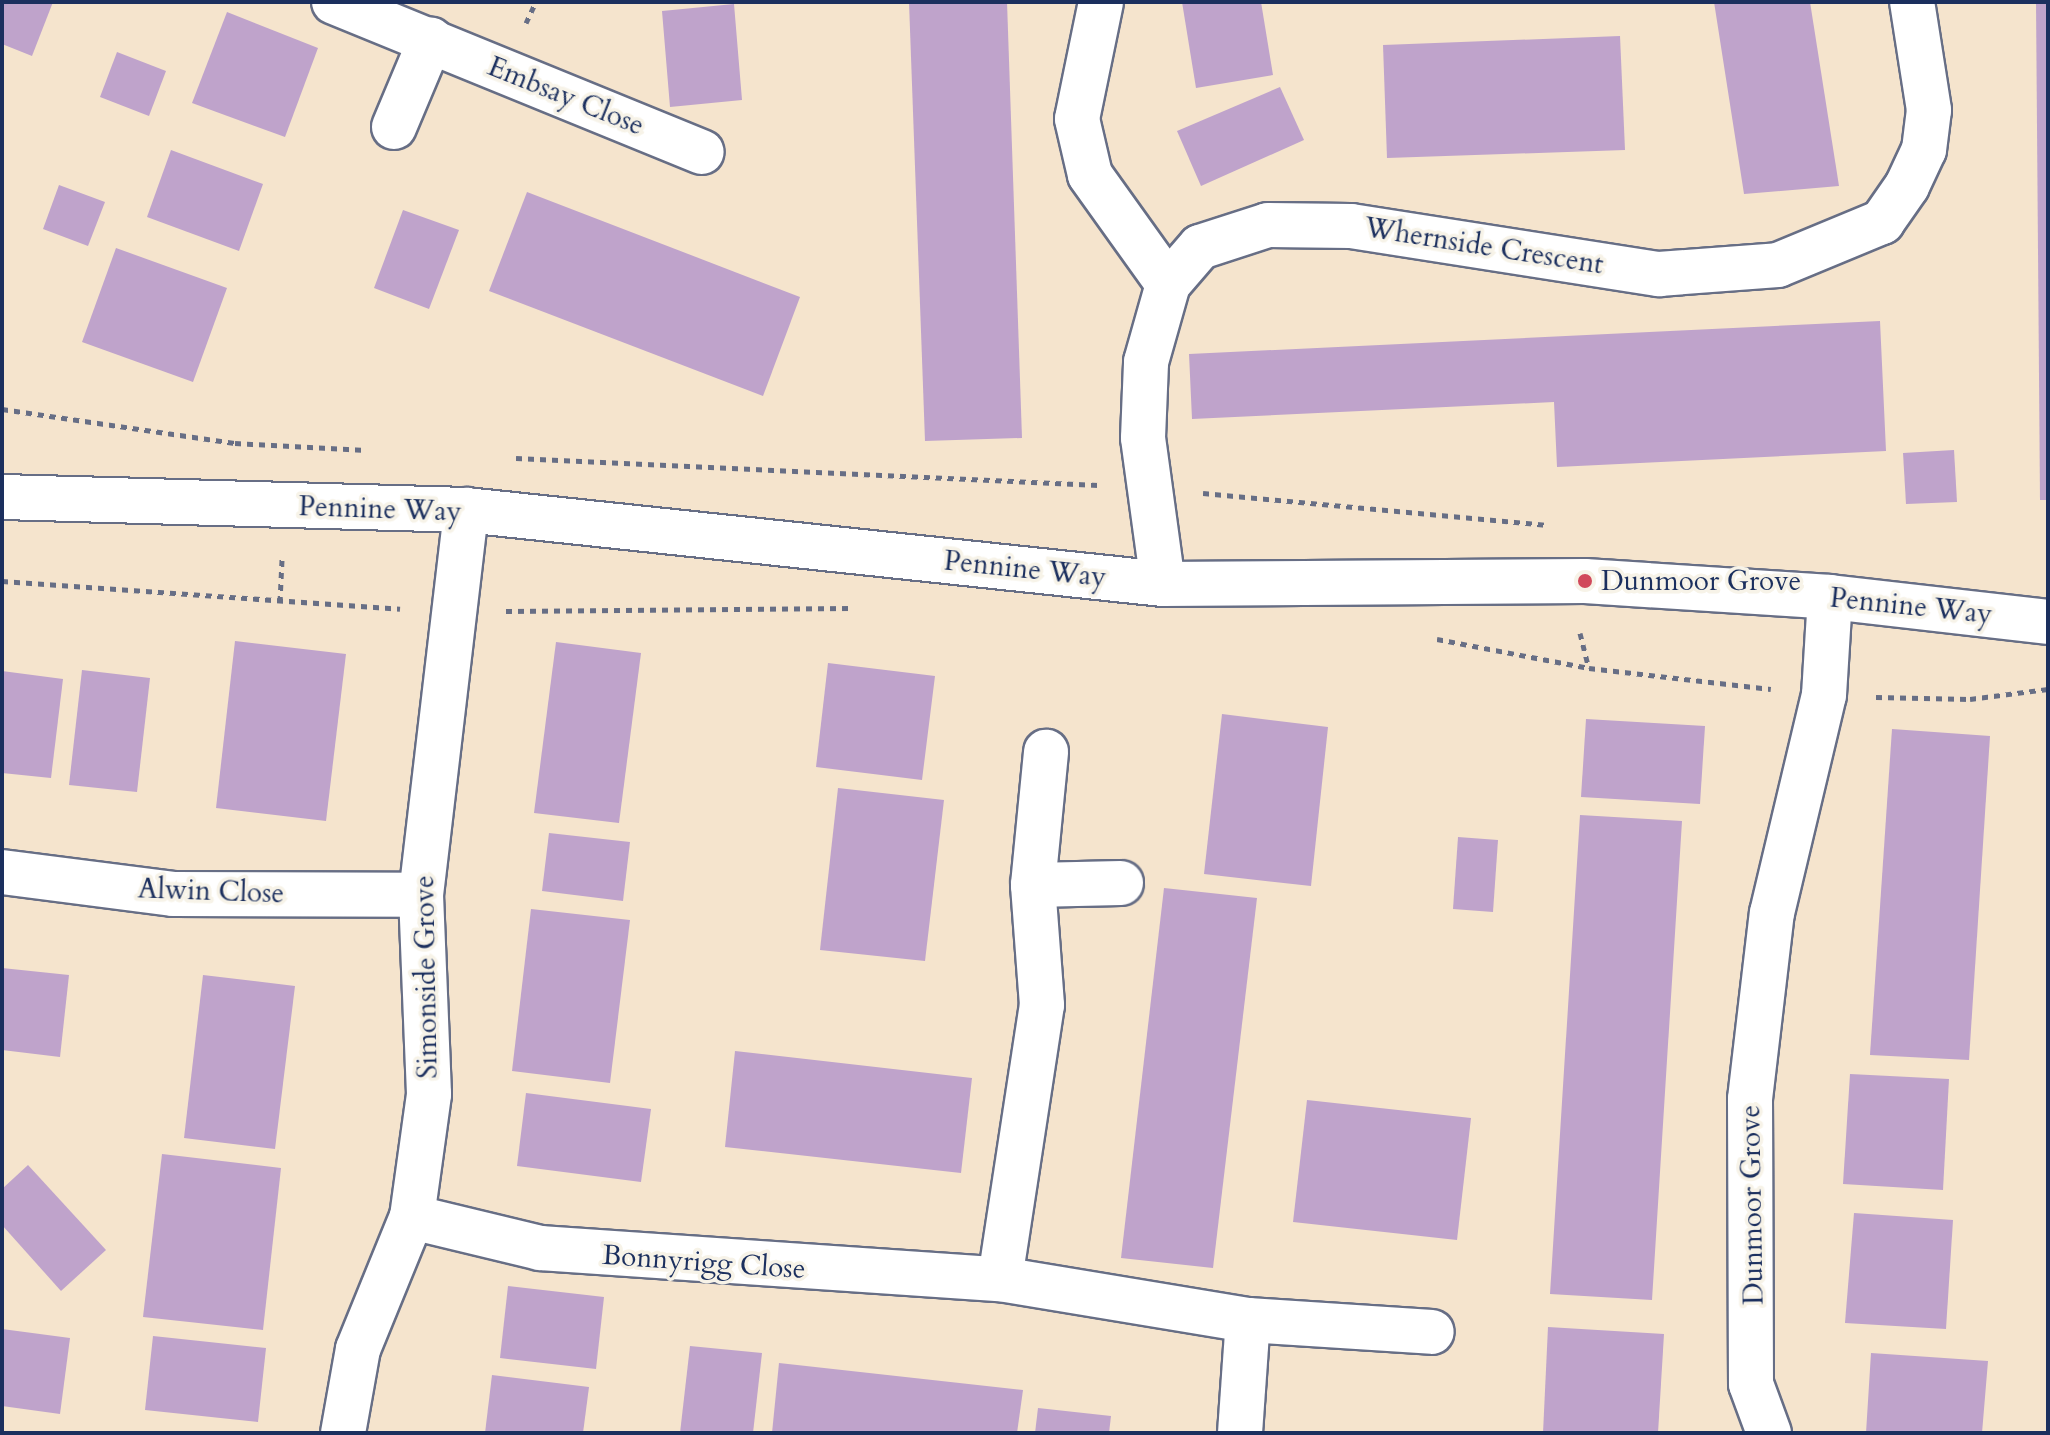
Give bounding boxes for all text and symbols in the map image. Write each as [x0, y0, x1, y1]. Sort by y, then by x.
street label: Embsay Close [483, 49, 649, 143]
street label: Whernside Crescent [1362, 211, 1606, 281]
street label: Pennine Way [298, 489, 462, 529]
street label: Pennine Way [942, 544, 1108, 594]
place label: Dunmoor Grove [1601, 564, 1801, 598]
marker: Dunmoor Grove [1576, 572, 1594, 590]
street label: Pennine Way [1828, 581, 1994, 631]
street label: Alwin Close [137, 872, 285, 910]
street label: Simonside Grove [407, 875, 445, 1079]
street label: Dunmoor Grove [1733, 1105, 1771, 1305]
street label: Bonnyrigg Close [601, 1238, 807, 1286]

